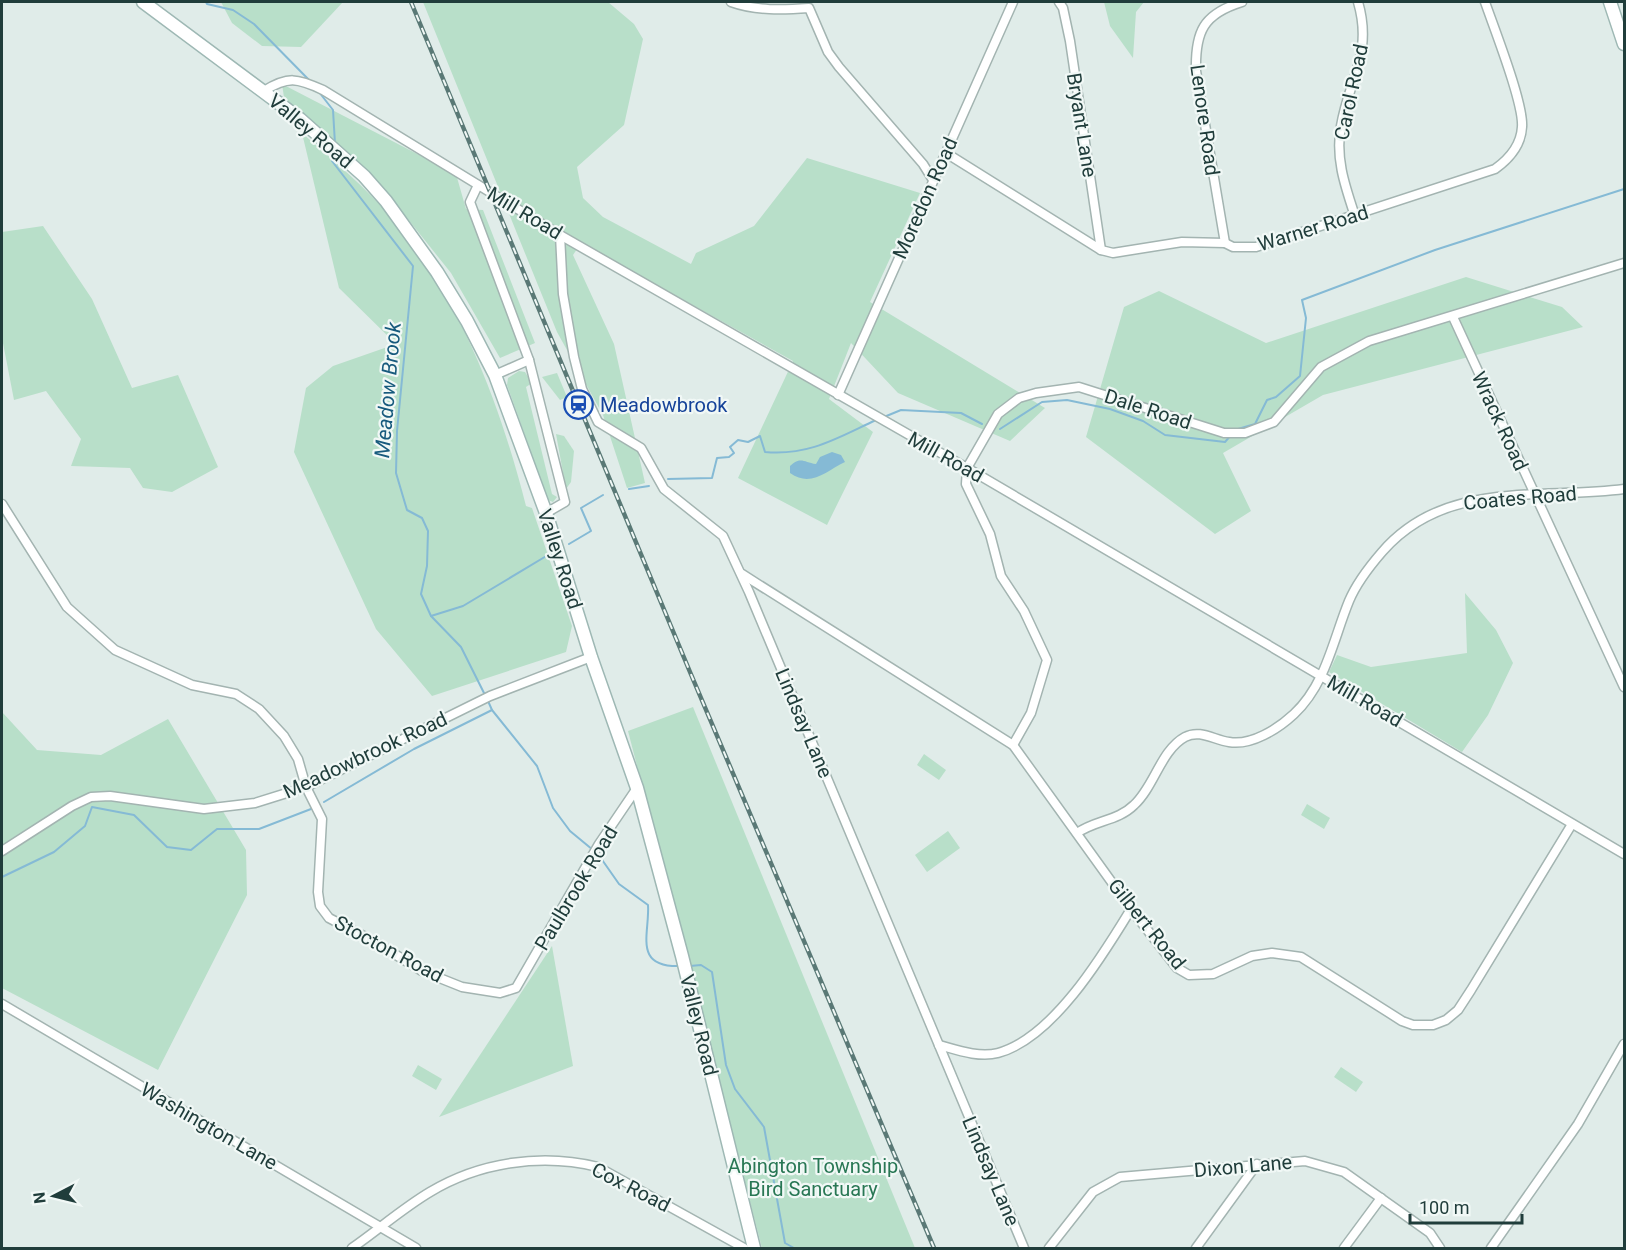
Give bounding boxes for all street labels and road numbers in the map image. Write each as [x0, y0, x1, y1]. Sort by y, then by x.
street label: Carol Road [1329, 42, 1373, 142]
street label: Lenore Road [1185, 63, 1225, 177]
street label: Bryant Lane [1062, 71, 1102, 179]
street label: Valley Road [264, 88, 358, 174]
street label: Moredon Road [887, 133, 963, 263]
street label: Mill Road [483, 181, 567, 245]
street label: Warner Road [1255, 200, 1371, 256]
street label: Wrack Road [1467, 368, 1533, 474]
street label: Dale Road [1101, 384, 1195, 434]
street label: Mill Road [904, 426, 988, 488]
street label: Coates Road [1462, 481, 1578, 515]
street label: Valley Road [533, 506, 587, 612]
street label: Lindsay Lane [770, 665, 838, 781]
street label: Mill Road [1323, 670, 1407, 732]
street label: Meadowbrook Road [279, 706, 451, 804]
street label: Paulbrook Road [529, 821, 623, 955]
street label: Gilbert Road [1103, 874, 1191, 974]
street label: Stocton Road [330, 910, 448, 988]
street label: Valley Road [675, 972, 723, 1078]
street label: Washington Lane [136, 1077, 282, 1175]
street label: Lindsay Lane [957, 1113, 1025, 1229]
street label: Dixon Lane [1193, 1150, 1293, 1182]
street label: Cox Road [588, 1157, 674, 1217]

